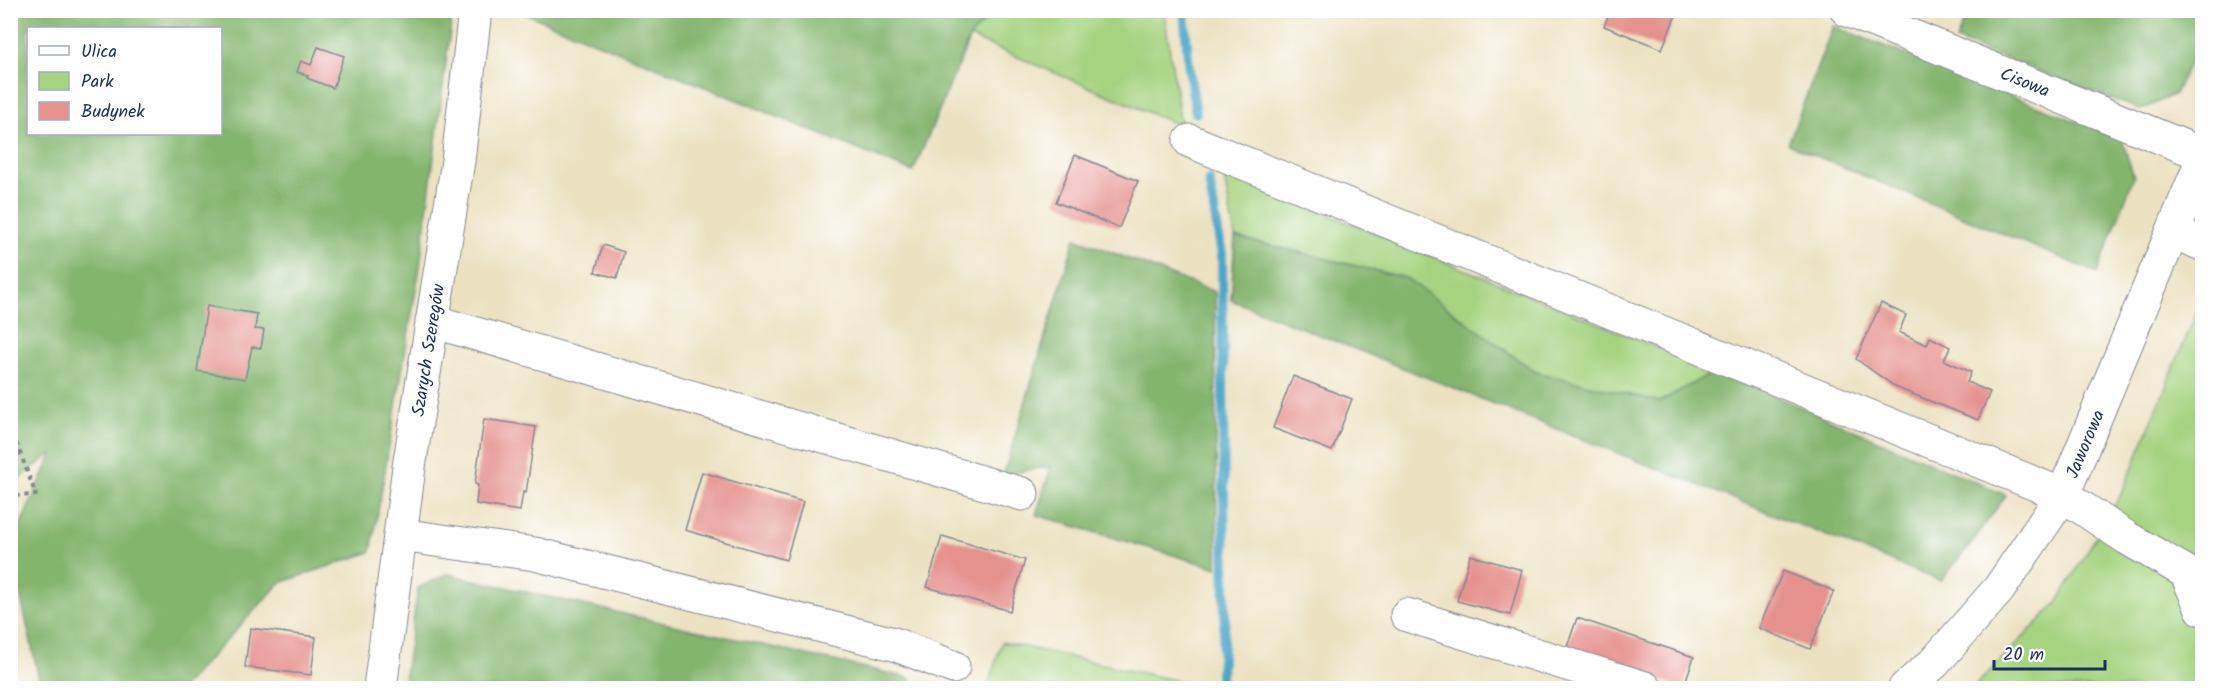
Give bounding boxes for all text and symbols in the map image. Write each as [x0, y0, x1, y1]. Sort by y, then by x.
legend [27, 27, 222, 135]
text: Ulica [81, 38, 117, 67]
street label: Cisowa [1995, 60, 2054, 106]
text: Park [81, 68, 114, 97]
text: Budynek [81, 98, 145, 127]
street label: Szarych Szeregów [405, 281, 454, 419]
street label: Jaworowa [2059, 406, 2114, 483]
scale bar [1994, 633, 2105, 671]
text: 20 m [2003, 641, 2044, 670]

